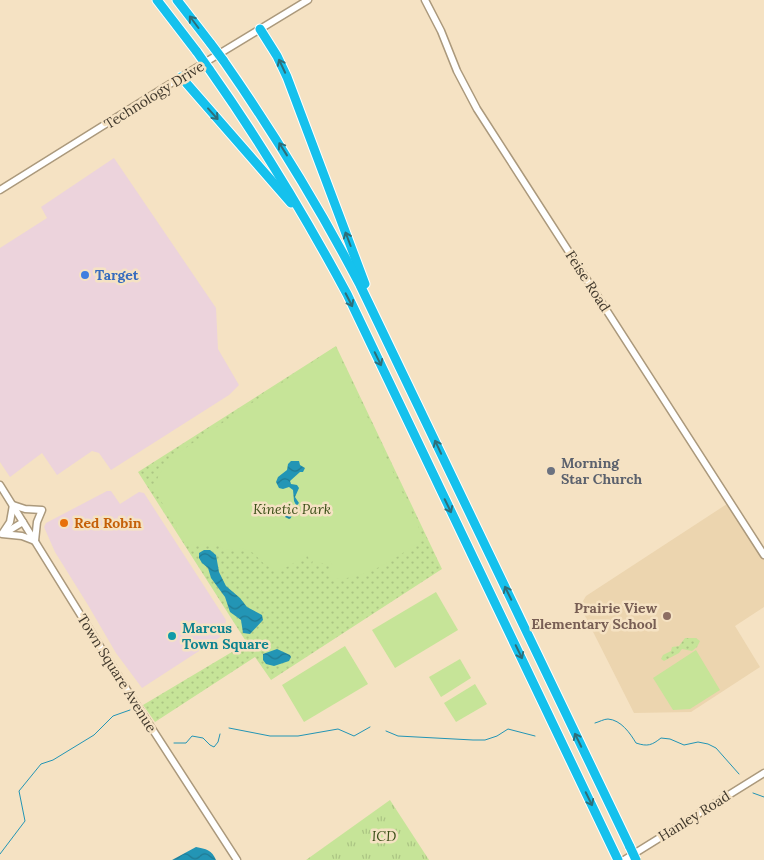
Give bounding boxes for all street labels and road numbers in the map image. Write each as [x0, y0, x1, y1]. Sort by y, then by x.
street label: Technology Drive [101, 57, 208, 133]
street label: Feise Road [562, 247, 614, 315]
street label: Town Square Avenue [73, 611, 161, 736]
street label: Hanley Road [655, 787, 733, 845]

